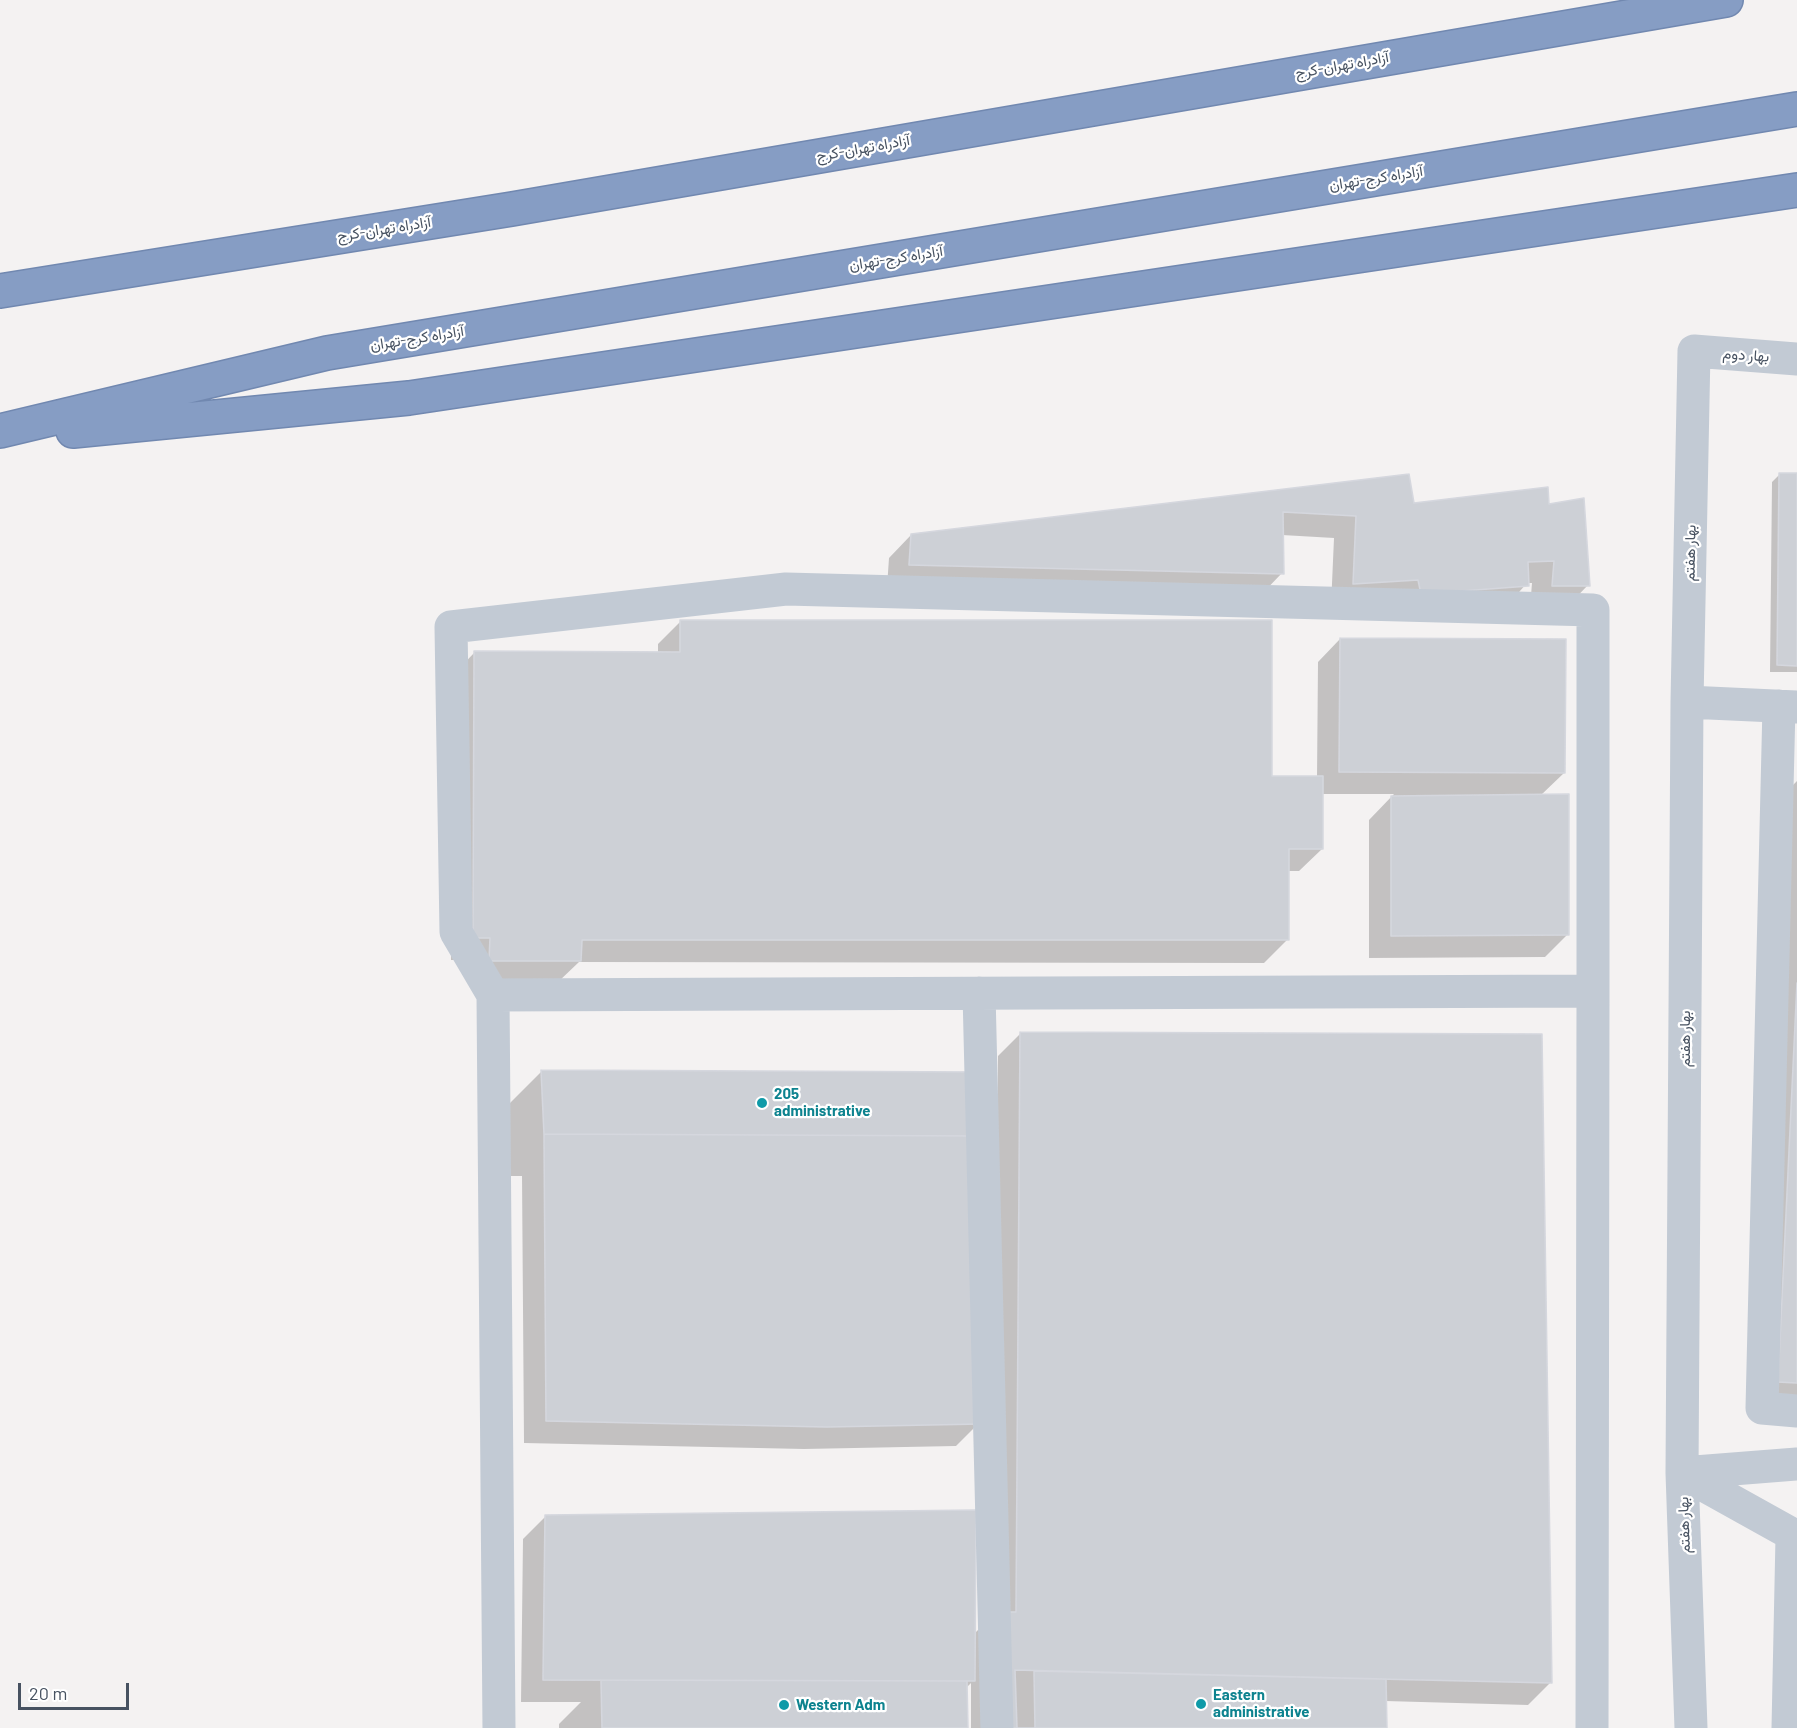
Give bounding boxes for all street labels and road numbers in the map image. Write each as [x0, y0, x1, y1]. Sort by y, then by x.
street label: آزادراه تهران-کرج [1294, 48, 1390, 82]
street label: آزادراه تهران-کرج [815, 131, 911, 165]
street label: آزادراه کرج-تهران [1328, 162, 1424, 194]
street label: آزادراه تهران-کرج [336, 213, 432, 245]
street label: آزادراه کرج-تهران [848, 242, 944, 274]
street label: آزادراه کرج-تهران [369, 322, 465, 354]
street label: بهار دوم [1722, 344, 1770, 366]
street label: بهار هفتم [1681, 524, 1699, 582]
street label: بهار هفتم [1676, 1011, 1694, 1067]
street label: بهار هفتم [1674, 1496, 1694, 1554]

